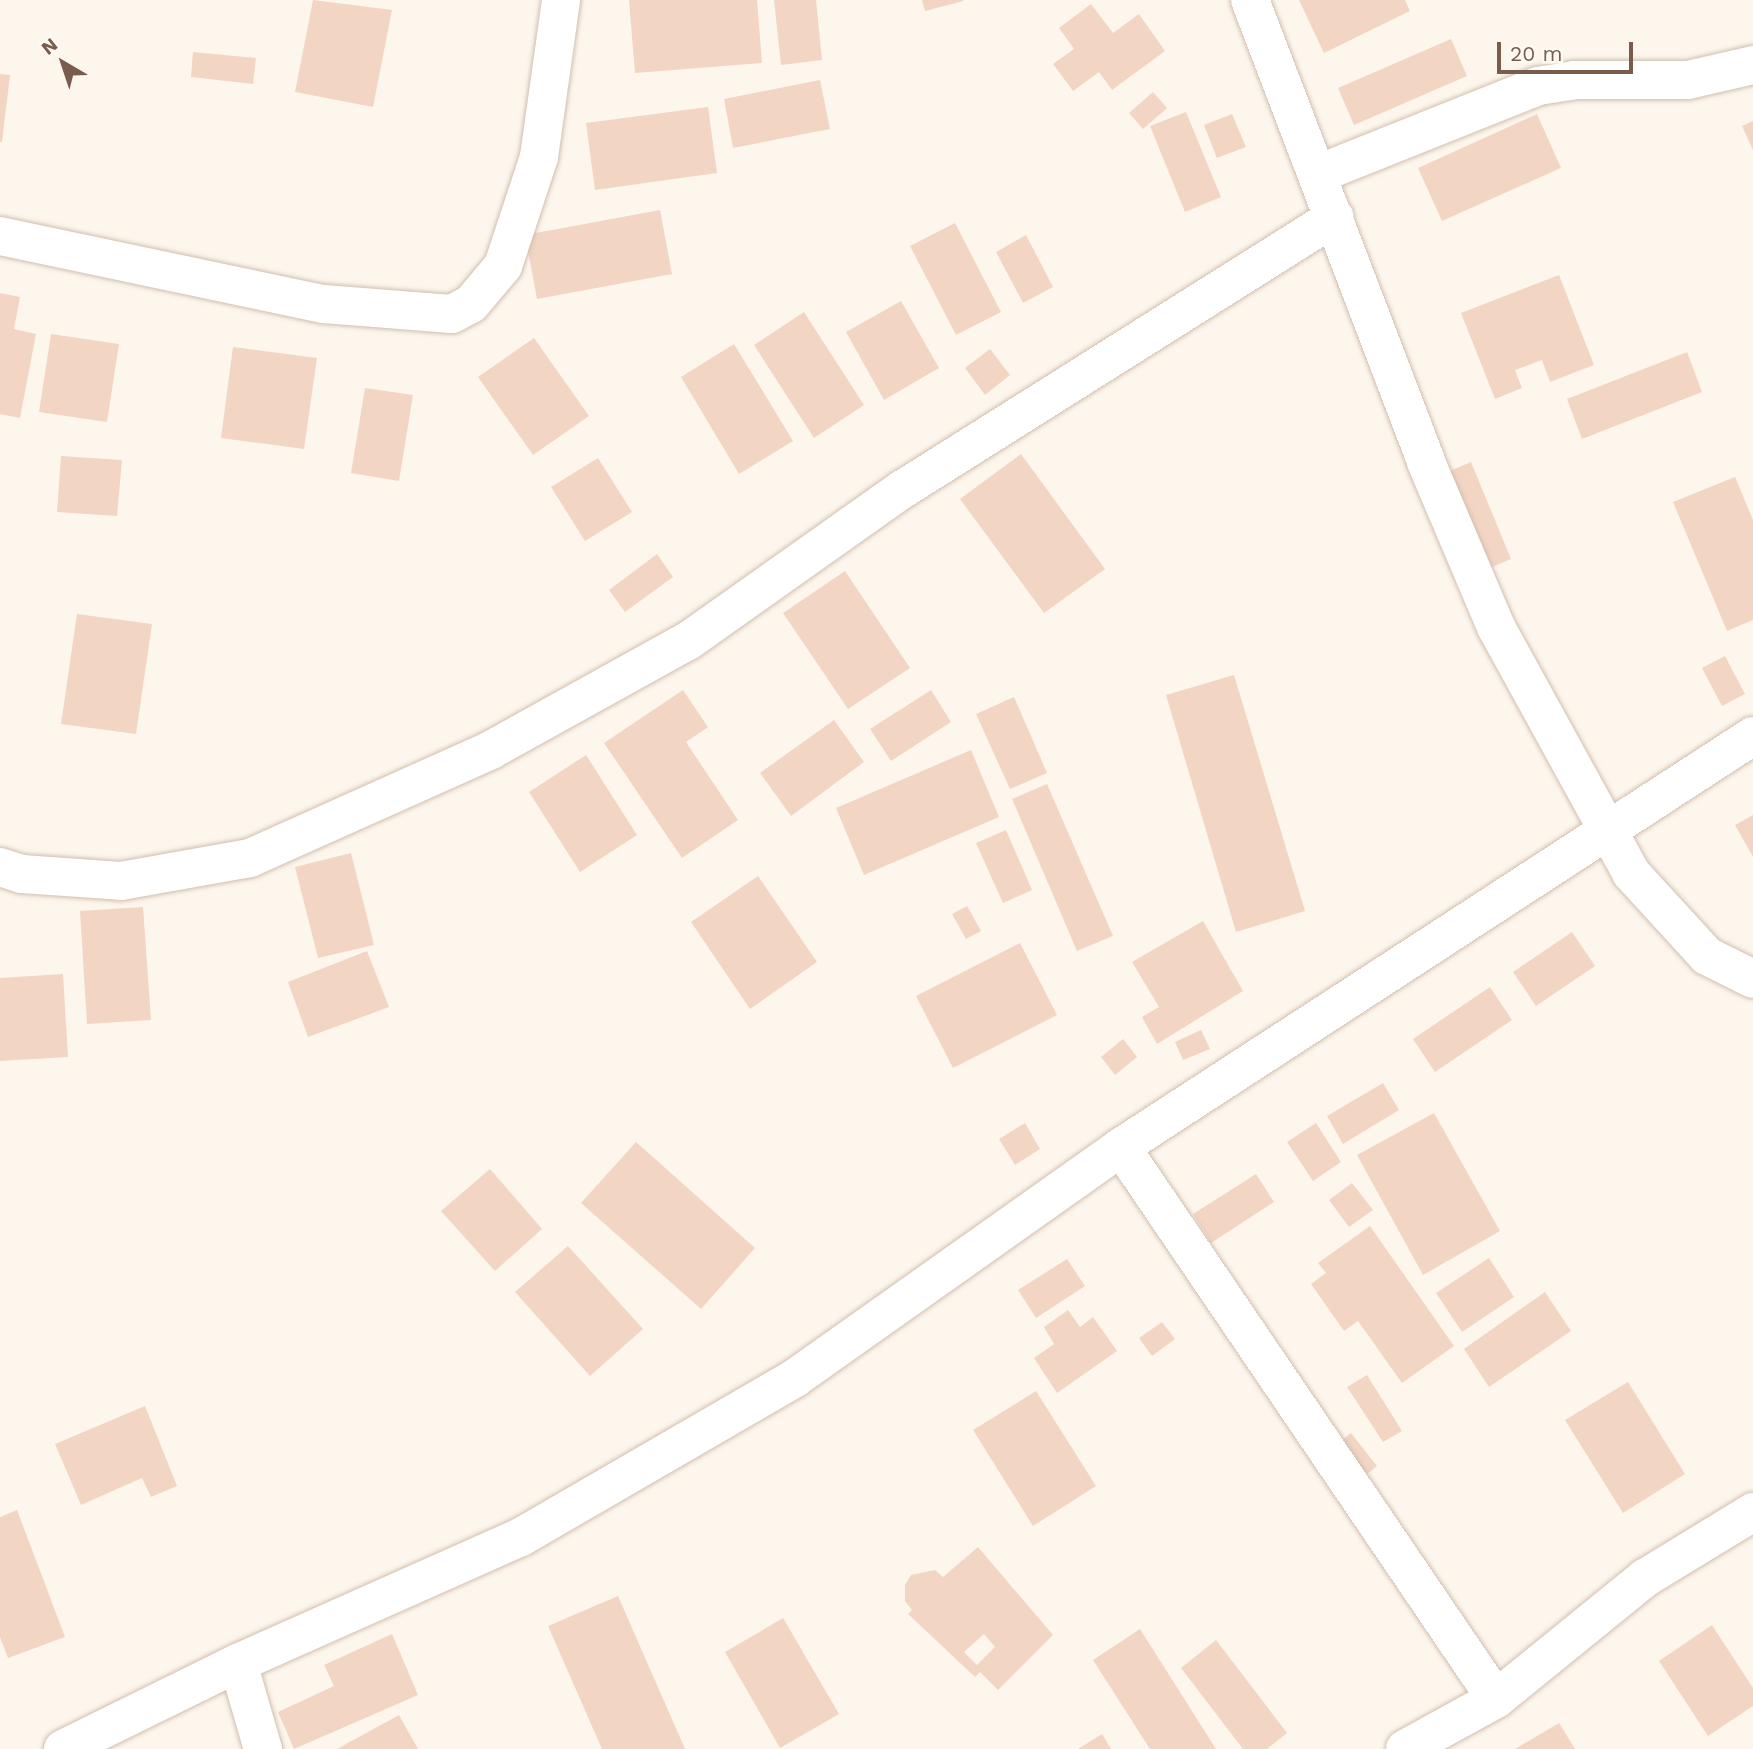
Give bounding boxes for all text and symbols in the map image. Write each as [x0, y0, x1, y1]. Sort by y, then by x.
north arrow [28, 28, 98, 98]
scale bar [1501, 28, 1638, 72]
text: N [37, 33, 62, 60]
text: 20 m [1510, 41, 1562, 66]

